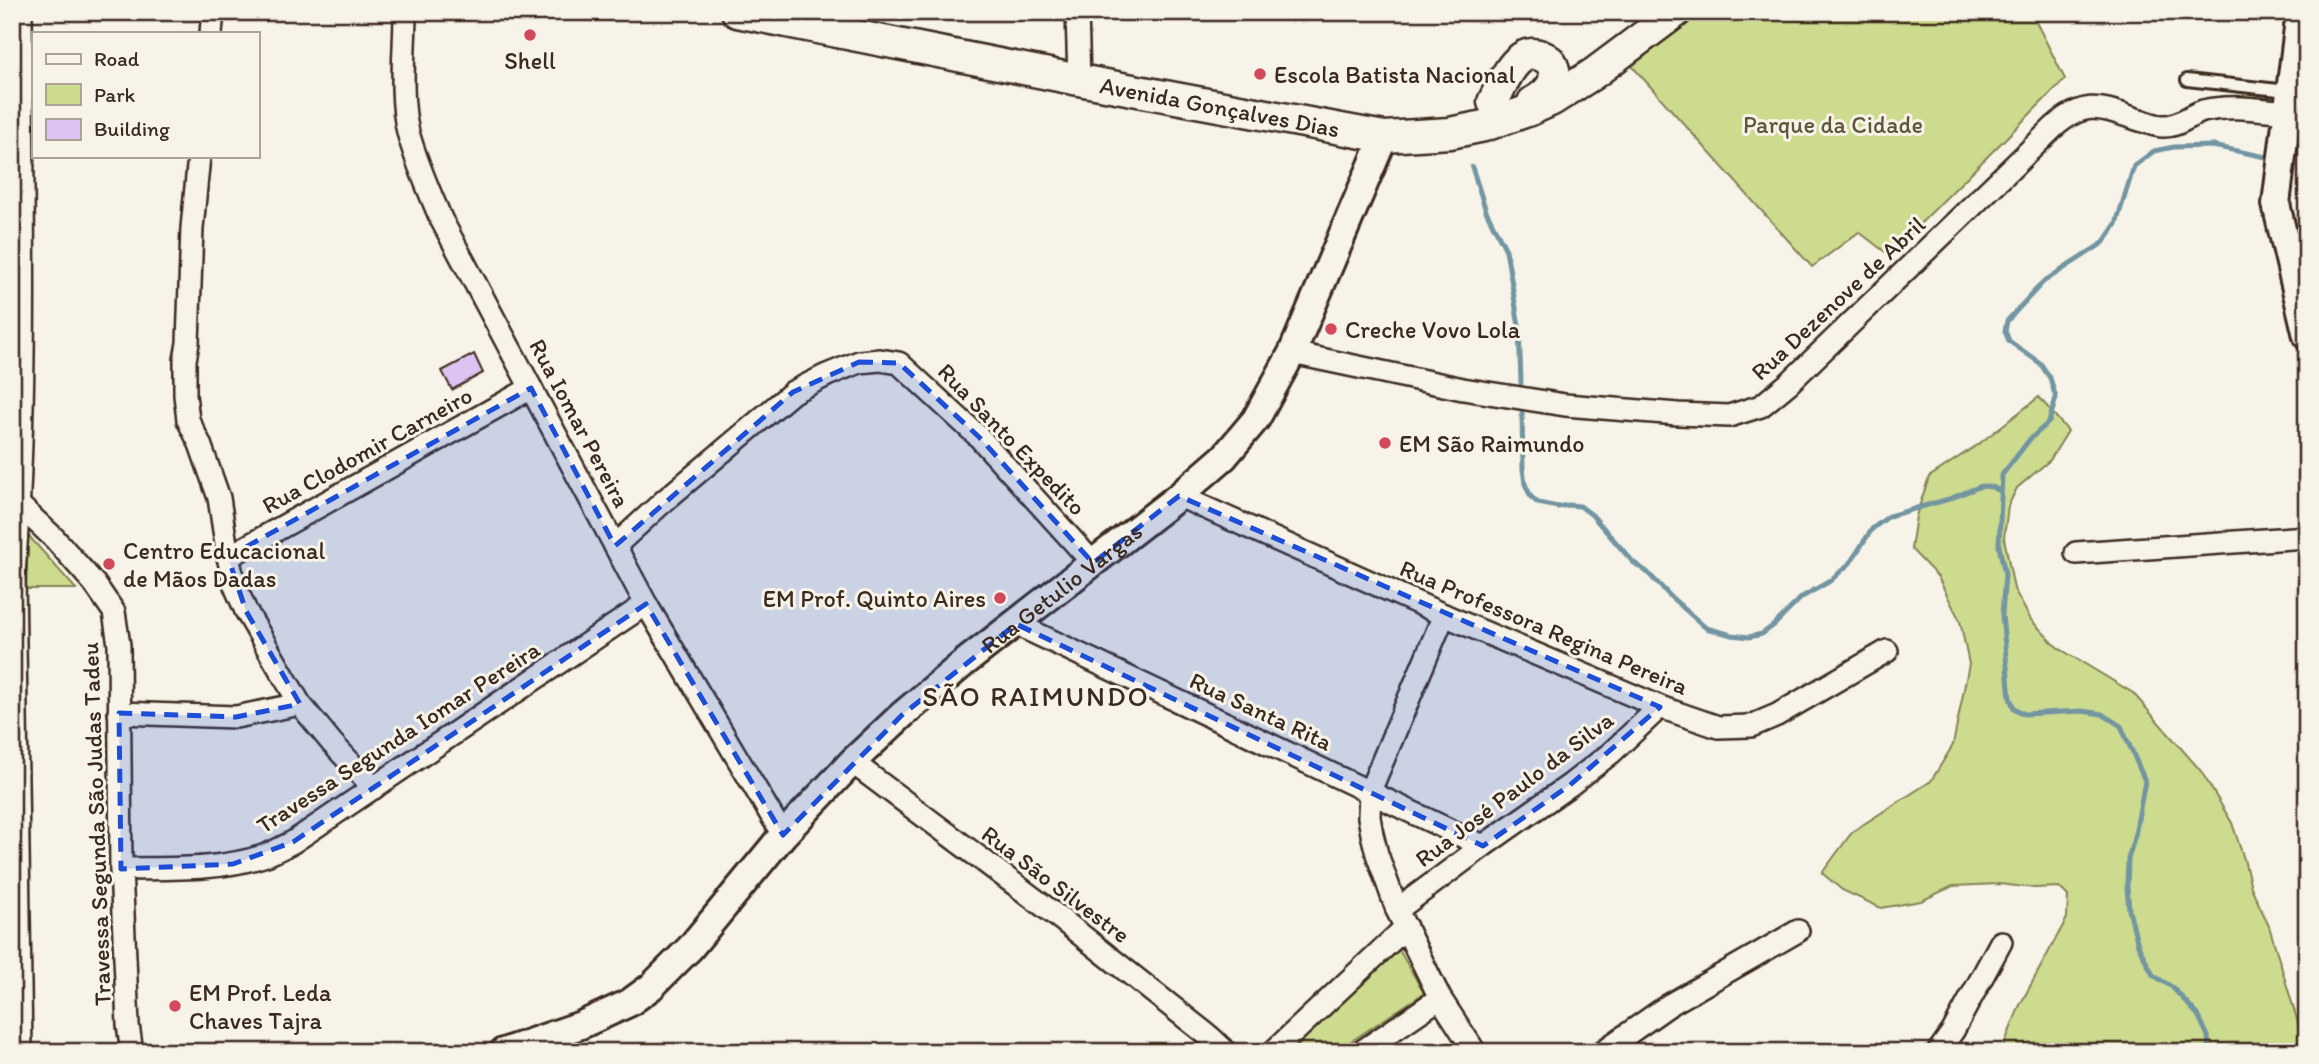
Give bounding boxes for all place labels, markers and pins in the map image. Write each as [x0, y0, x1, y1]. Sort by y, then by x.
marker: Shell [522, 27, 538, 43]
place label: Shell [504, 46, 556, 75]
place label: Escola Batista Nacional [1274, 60, 1516, 89]
marker: Escola Batista Nacional [1252, 66, 1268, 82]
place label: Creche Vovo Lola [1345, 315, 1521, 344]
marker: Creche Vovo Lola [1323, 321, 1339, 337]
place label: EM São Raimundo [1399, 429, 1584, 458]
marker: EM São Raimundo [1377, 435, 1393, 451]
place label: Centro Educacional de Mãos Dadas [123, 536, 325, 593]
marker: Centro Educacional de Mãos Dadas [101, 556, 117, 572]
place label: EM Prof. Quinto Aires [763, 584, 986, 613]
marker: EM Prof. Quinto Aires [992, 590, 1008, 606]
place label: EM Prof. Leda Chaves Tajra [189, 978, 332, 1035]
marker: EM Prof. Leda Chaves Tajra [167, 998, 183, 1014]

